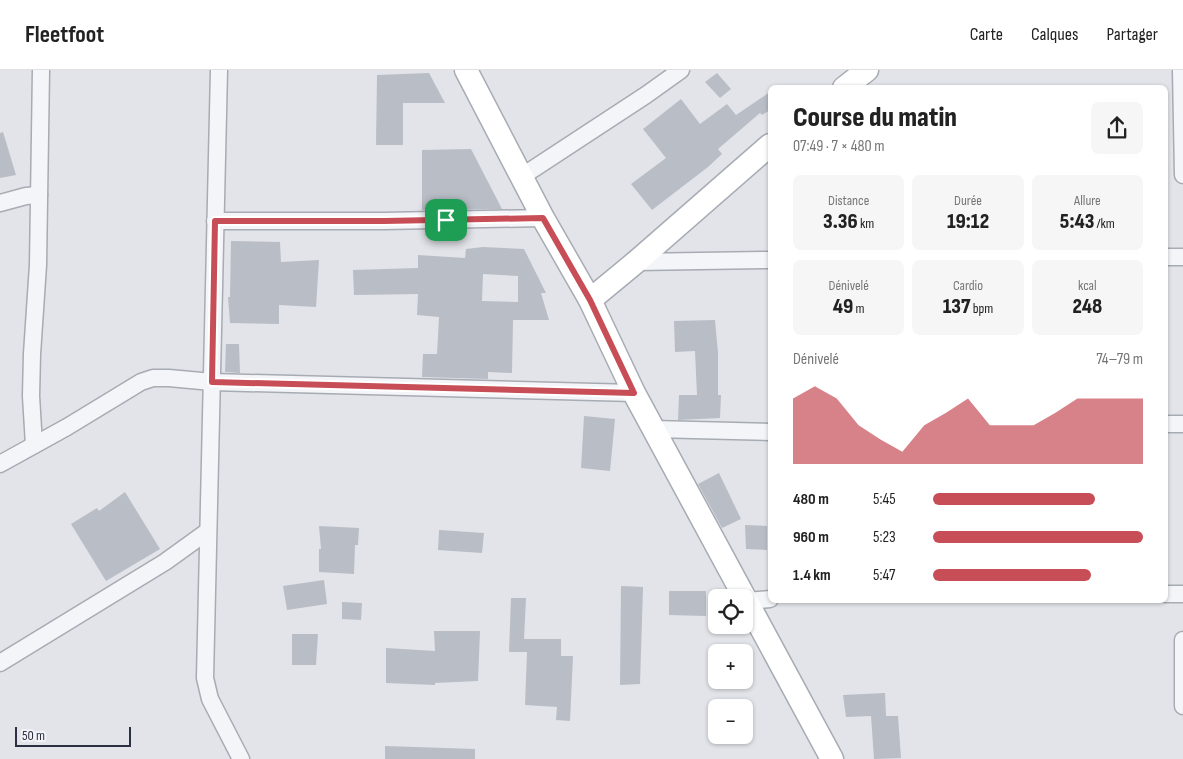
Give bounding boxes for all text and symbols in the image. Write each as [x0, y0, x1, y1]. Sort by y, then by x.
text: Fleetfoot [25, 20, 104, 49]
text: Carte [970, 24, 1003, 45]
text: Calques [1031, 24, 1078, 45]
text: Partager [1106, 24, 1158, 45]
text: Course du matin [793, 101, 957, 134]
button: share [1091, 102, 1143, 154]
text: 07:49 · 7 × 480 m [793, 137, 885, 156]
text: Distance [828, 192, 869, 209]
text: Durée [954, 192, 982, 209]
text: Allure [1074, 192, 1101, 209]
pin [425, 199, 467, 241]
icon: arrive [432, 206, 460, 234]
text: 3.36 [823, 209, 858, 234]
text: 19:12 [947, 209, 989, 234]
text: 5:43 [1060, 209, 1094, 234]
text: km [858, 215, 874, 232]
text: /km [1094, 215, 1115, 232]
text: Dénivelé [829, 277, 869, 294]
text: Cardio [953, 277, 983, 294]
text: kcal [1078, 277, 1097, 294]
text: 49 [833, 294, 853, 319]
text: 137 [943, 294, 970, 319]
text: 248 [1072, 294, 1102, 319]
text: m [853, 300, 865, 317]
text: bpm [970, 300, 993, 317]
text: Dénivelé [793, 350, 839, 369]
text: 74–79 m [1096, 350, 1143, 369]
text: 480 m [793, 490, 829, 509]
text: 5:45 [873, 490, 896, 509]
text: 960 m [793, 528, 829, 547]
text: 5:23 [873, 528, 896, 547]
text: 1.4 km [793, 566, 831, 585]
text: 5:47 [873, 566, 895, 585]
map controls [708, 589, 753, 744]
button: locate [708, 589, 753, 634]
button: + [708, 644, 753, 689]
button: − [708, 699, 753, 744]
scale bar [15, 724, 131, 747]
text: 50 m [22, 727, 45, 744]

